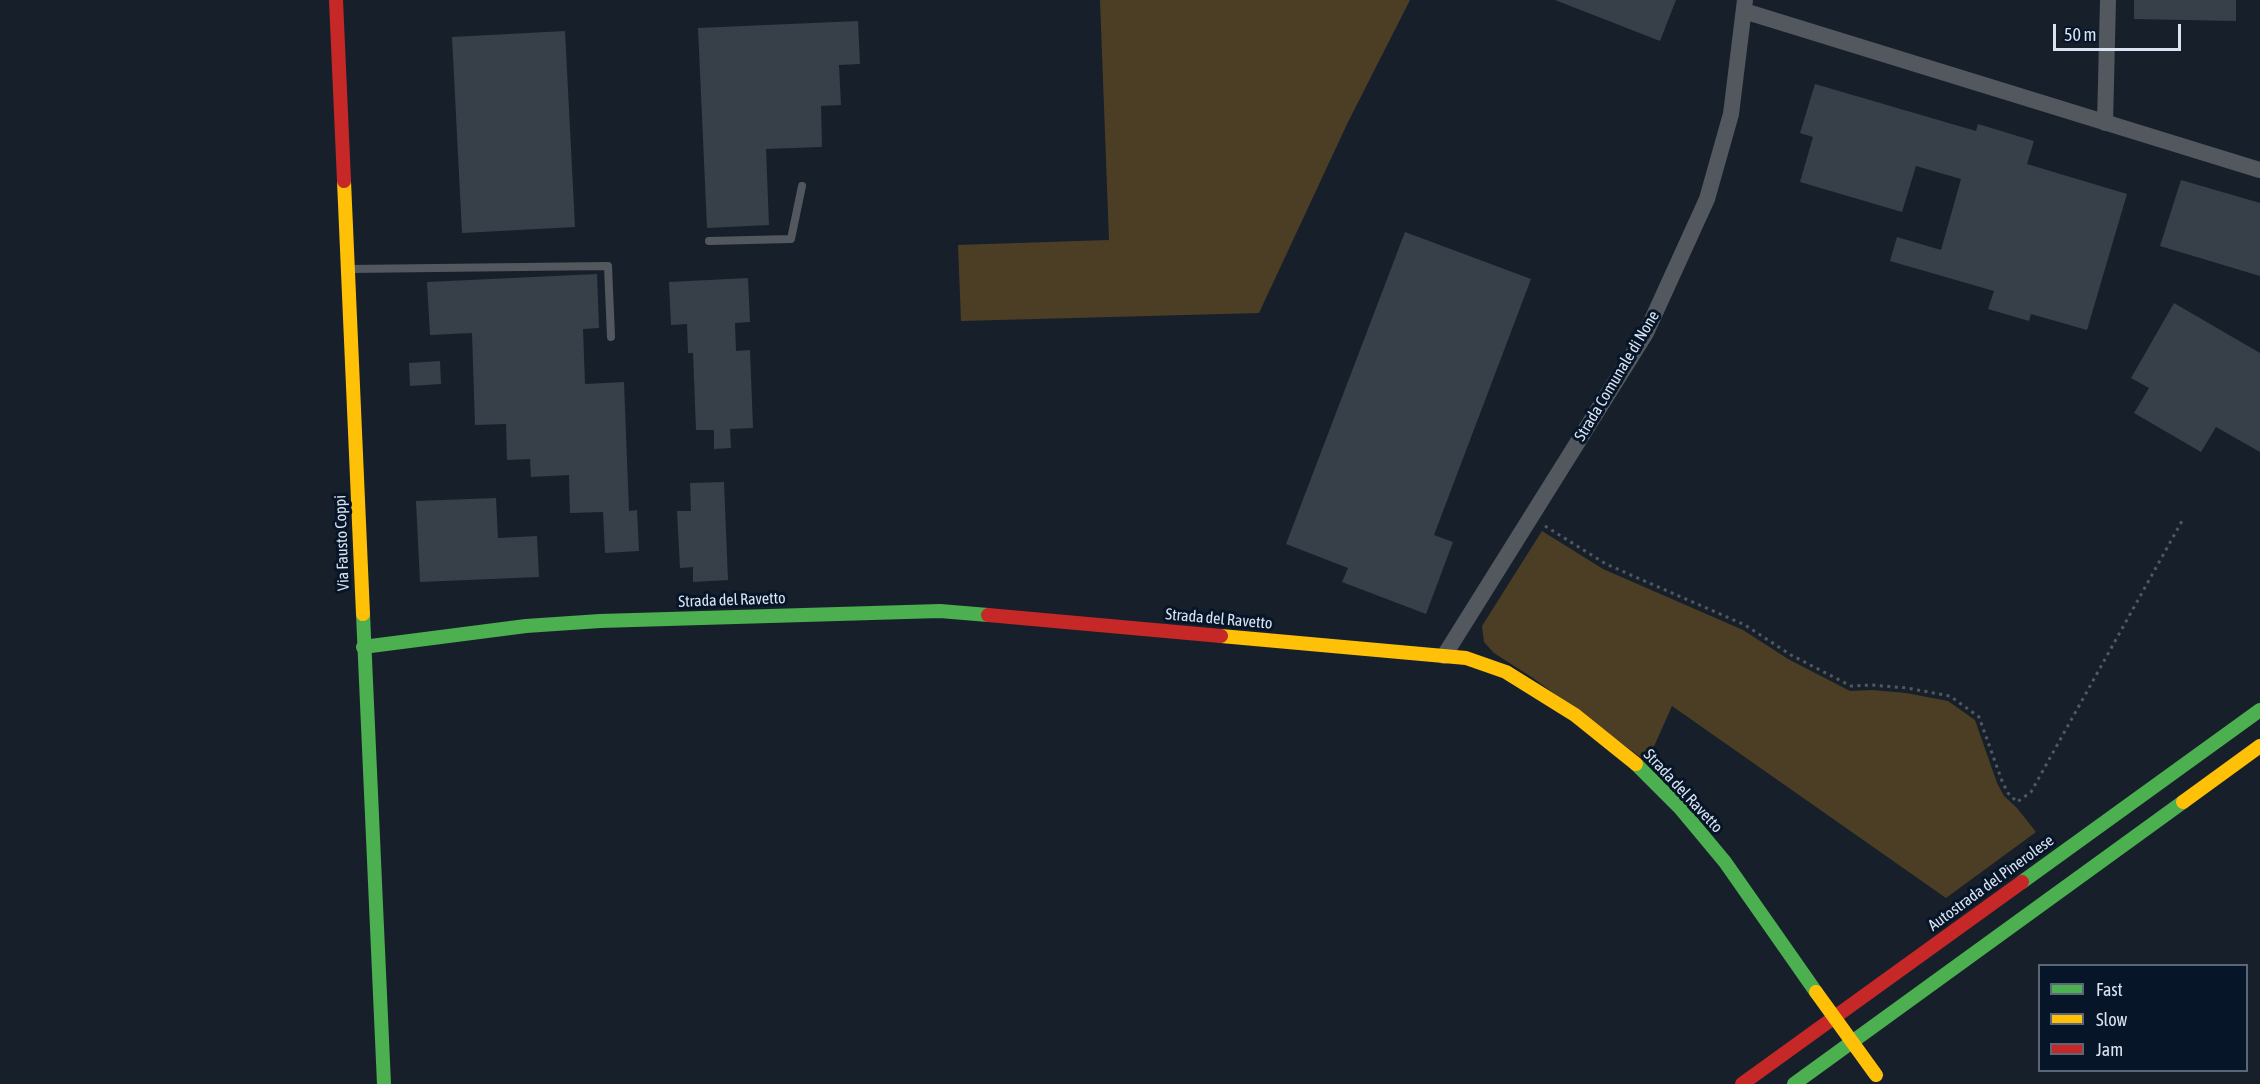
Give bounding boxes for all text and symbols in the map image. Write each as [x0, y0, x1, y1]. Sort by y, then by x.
scale bar [2056, 12, 2184, 50]
text: 50 m [2064, 24, 2096, 45]
street label: Strada Comunale di None [1571, 307, 1663, 445]
street label: Via Fausto Coppi [331, 495, 353, 591]
street label: Strada del Ravetto [678, 589, 786, 611]
street label: Strada del Ravetto [1165, 605, 1273, 633]
street label: Strada del Ravetto [1639, 745, 1727, 837]
street label: Autostrada del Pinerolese [1924, 831, 2058, 935]
legend [2038, 964, 2248, 1072]
text: Fast [2096, 979, 2123, 1000]
text: Slow [2096, 1009, 2127, 1030]
text: Jam [2096, 1039, 2123, 1060]

